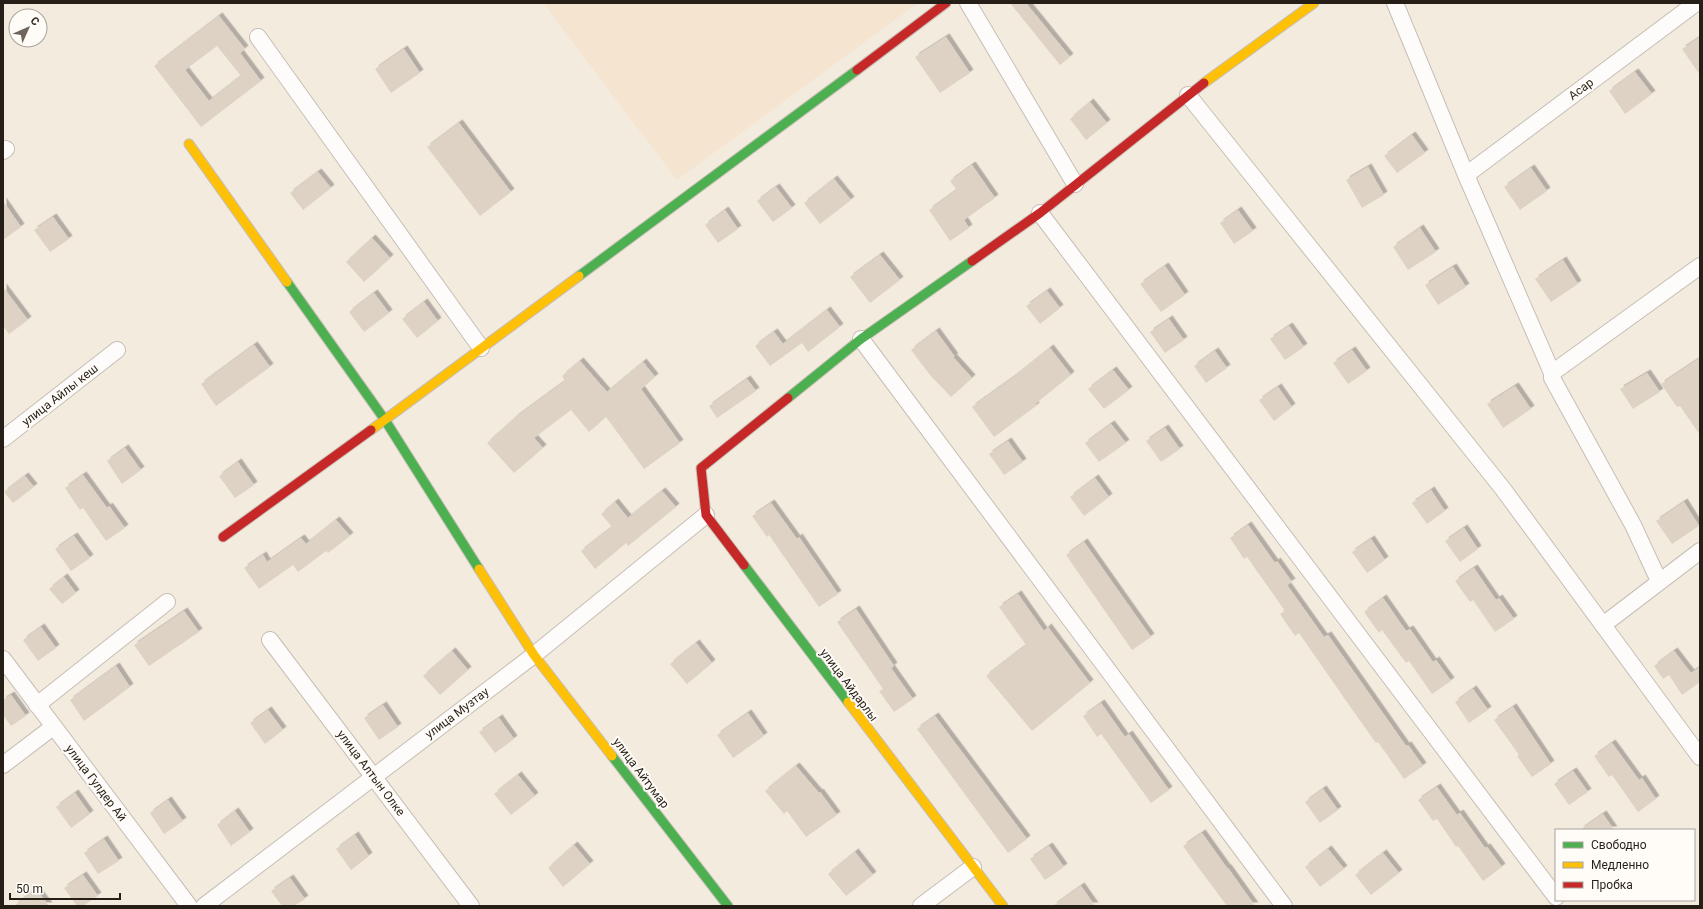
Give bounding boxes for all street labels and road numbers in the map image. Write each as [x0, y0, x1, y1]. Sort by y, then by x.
street label: Асар [1566, 75, 1596, 103]
street label: улица Айлы кеш [19, 361, 101, 429]
street label: улица Айдарлы [817, 646, 881, 724]
street label: улица Музтау [422, 684, 492, 741]
street label: улица Алтын Олке [334, 727, 408, 819]
street label: улица Айтумар [610, 735, 672, 811]
street label: улица Гулдер Ай [63, 742, 129, 824]

